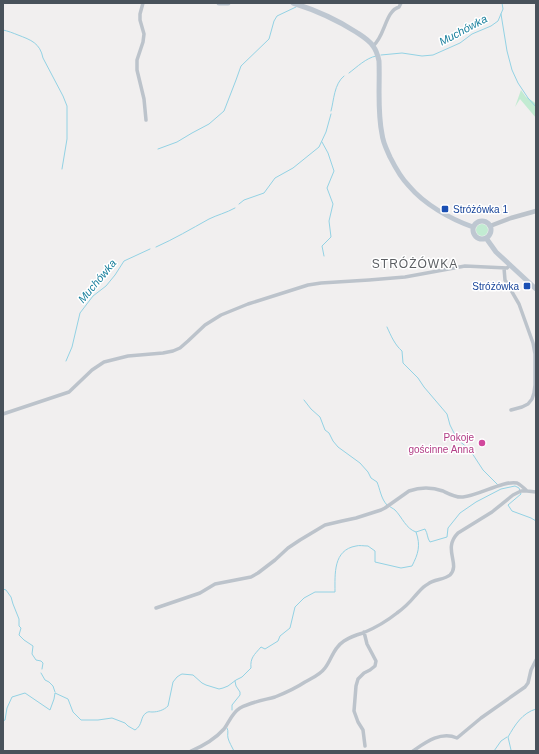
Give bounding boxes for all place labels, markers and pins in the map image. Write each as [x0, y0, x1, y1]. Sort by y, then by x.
marker: Stróżówka 1 [440, 204, 450, 214]
place label: Stróżówka 1 [453, 204, 508, 215]
place label: Stróżówka [472, 281, 519, 292]
marker: Stróżówka [522, 281, 532, 291]
place label: Pokoje gościnne Anna [408, 432, 474, 455]
marker: Pokoje gościnne Anna [477, 438, 487, 448]

